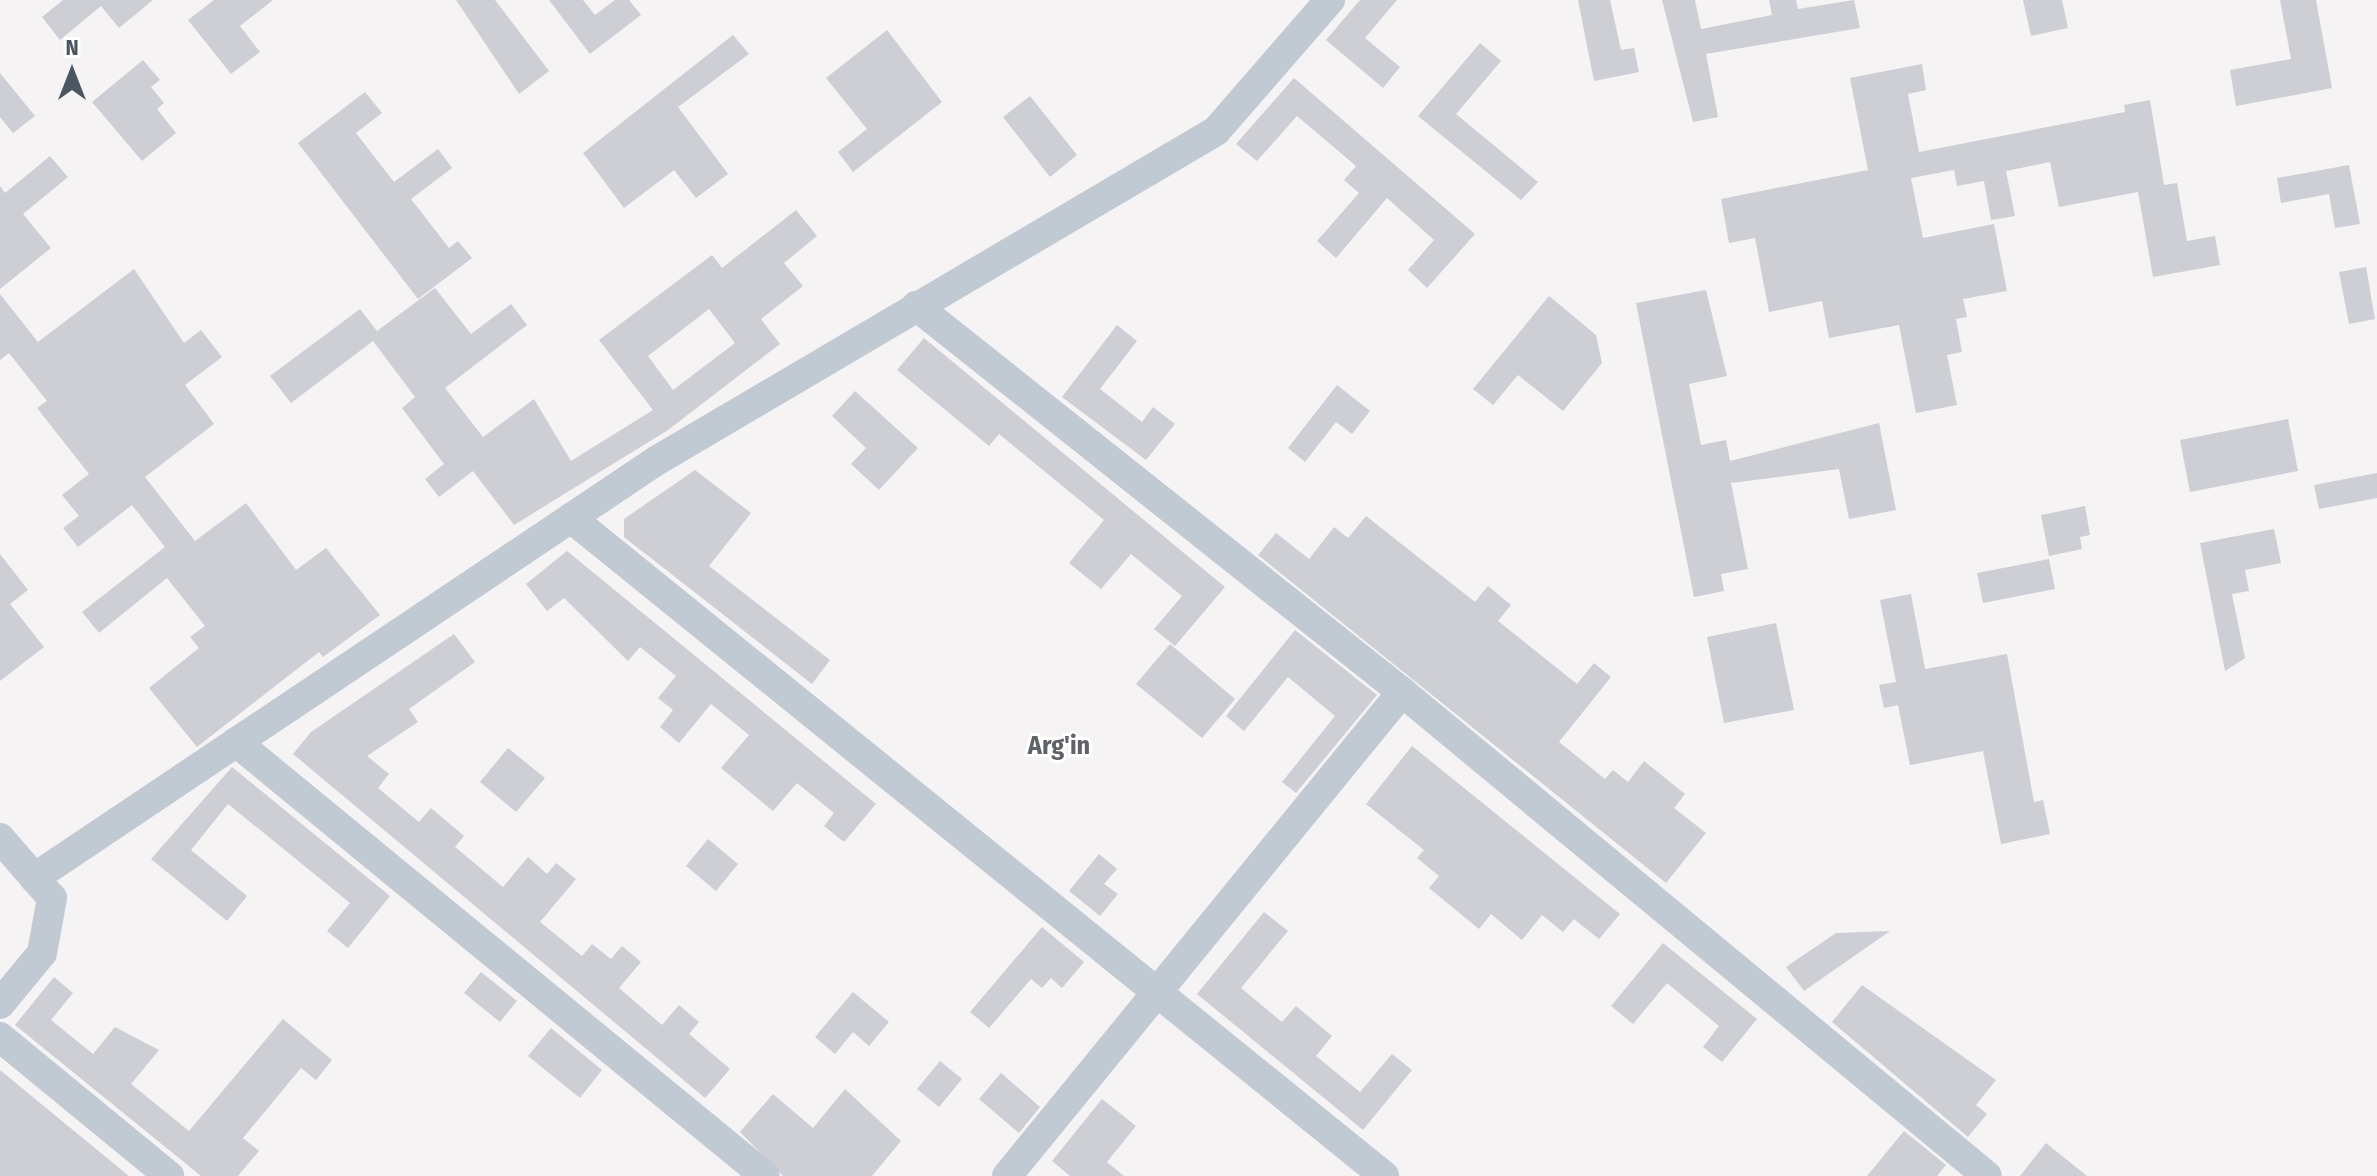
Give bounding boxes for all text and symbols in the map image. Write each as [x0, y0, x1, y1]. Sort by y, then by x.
north arrow [32, 32, 112, 112]
text: N [65, 34, 79, 61]
district label: Arg'in [1028, 730, 1090, 762]

